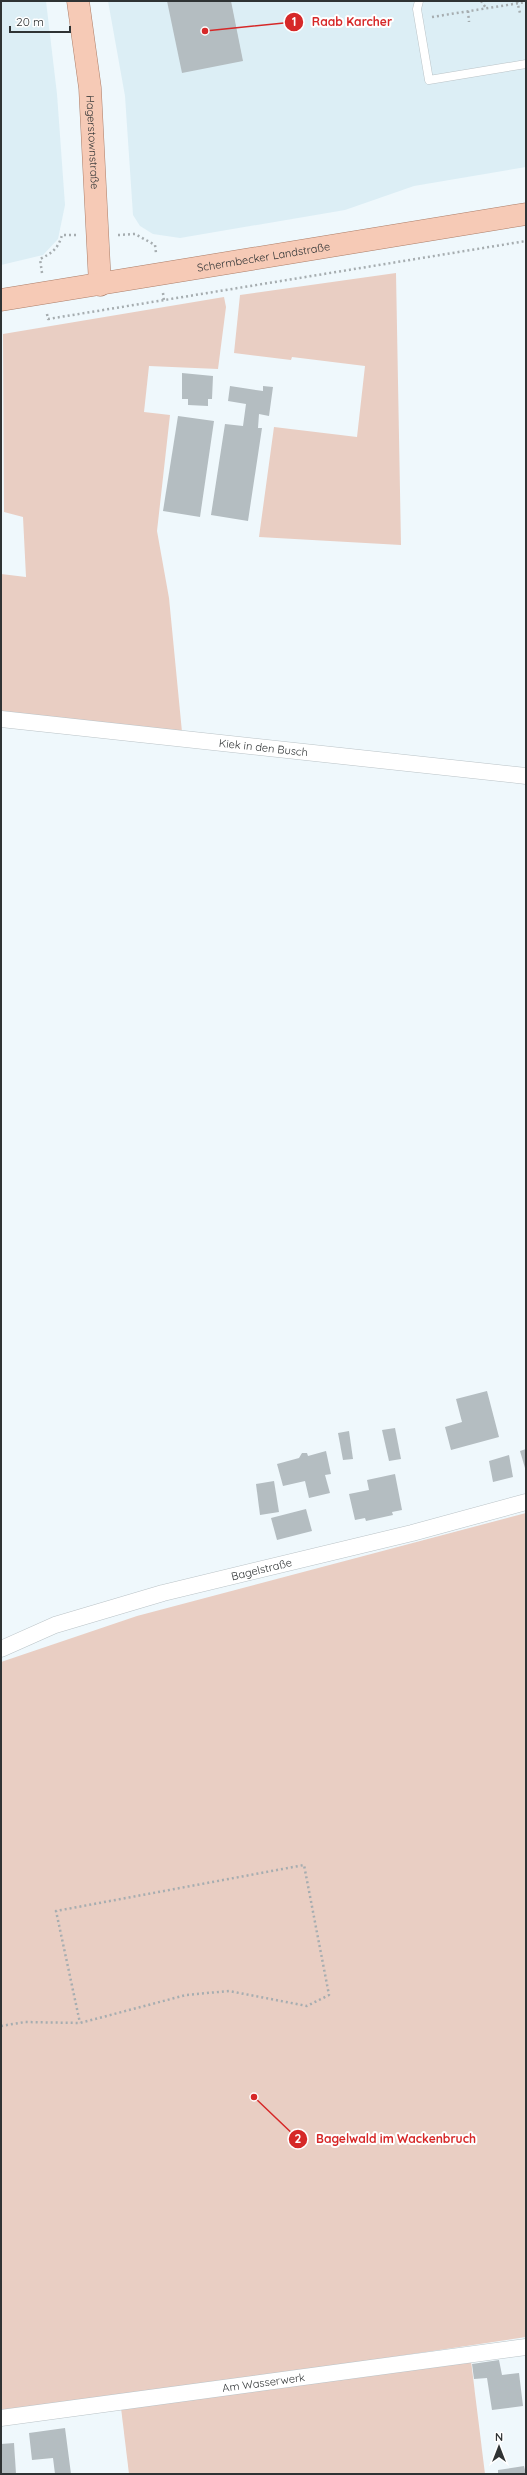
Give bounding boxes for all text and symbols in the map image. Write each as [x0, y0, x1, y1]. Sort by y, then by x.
scale bar [10, 8, 70, 34]
callout: Raab Karcher [284, 10, 400, 34]
text: 20 m [16, 14, 44, 29]
text: 1 [292, 14, 296, 29]
text: Raab Karcher [312, 14, 392, 29]
street label: Hagerstownstraße [83, 95, 102, 190]
street label: Schermbecker Landstraße [196, 239, 331, 275]
street label: Kiek in den Busch [218, 736, 309, 759]
street label: Bagelstraße [230, 1555, 293, 1583]
callout: Bagelwald im Wackenbruch [288, 2127, 484, 2151]
text: 2 [295, 2131, 302, 2146]
text: Bagelwald im Wackenbruch [316, 2131, 476, 2146]
street label: Am Wasserwerk [221, 2370, 306, 2395]
north arrow [479, 2427, 519, 2467]
text: N [495, 2430, 503, 2444]

